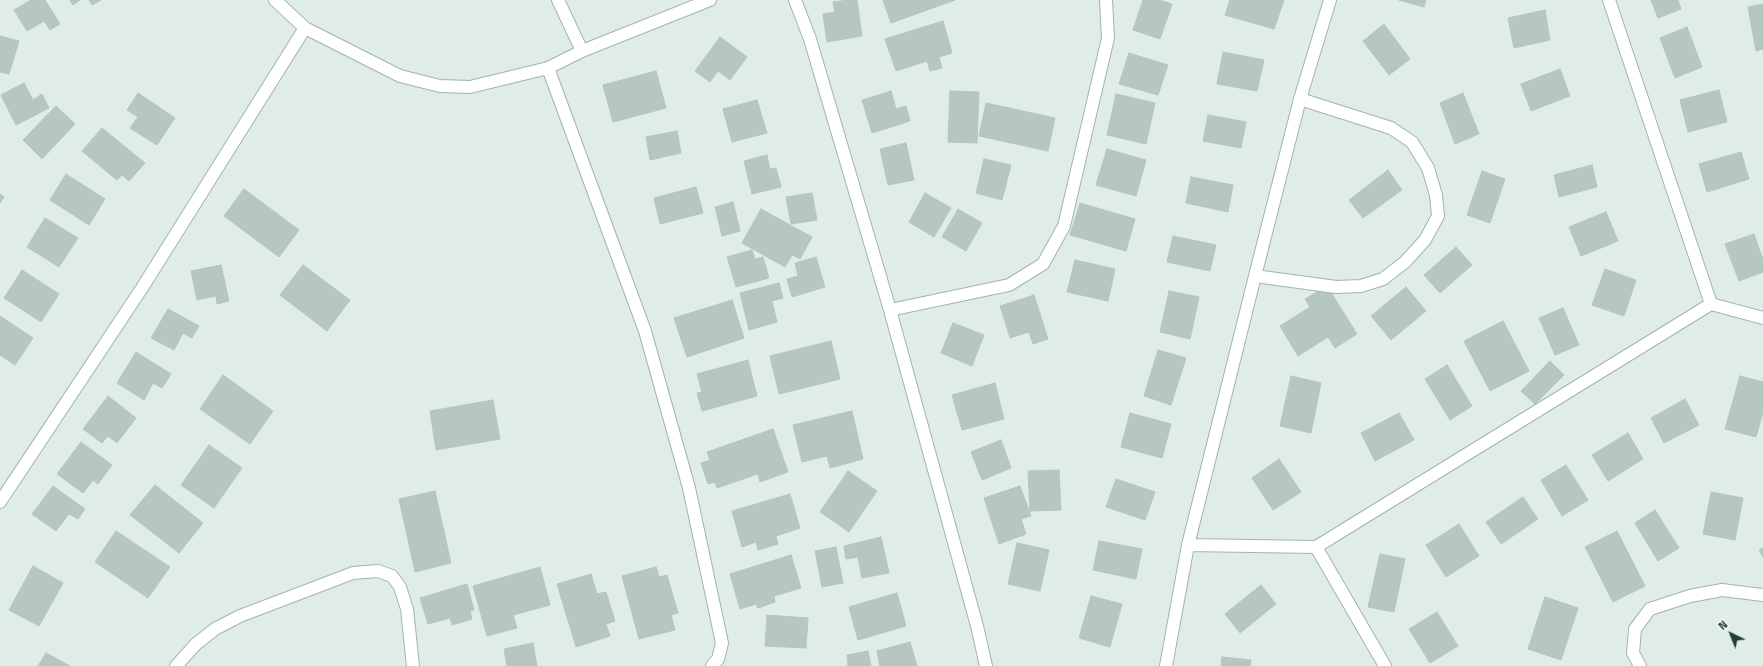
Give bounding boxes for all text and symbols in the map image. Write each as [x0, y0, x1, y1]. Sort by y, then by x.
north arrow [1711, 614, 1751, 654]
text: N [1715, 617, 1731, 634]

